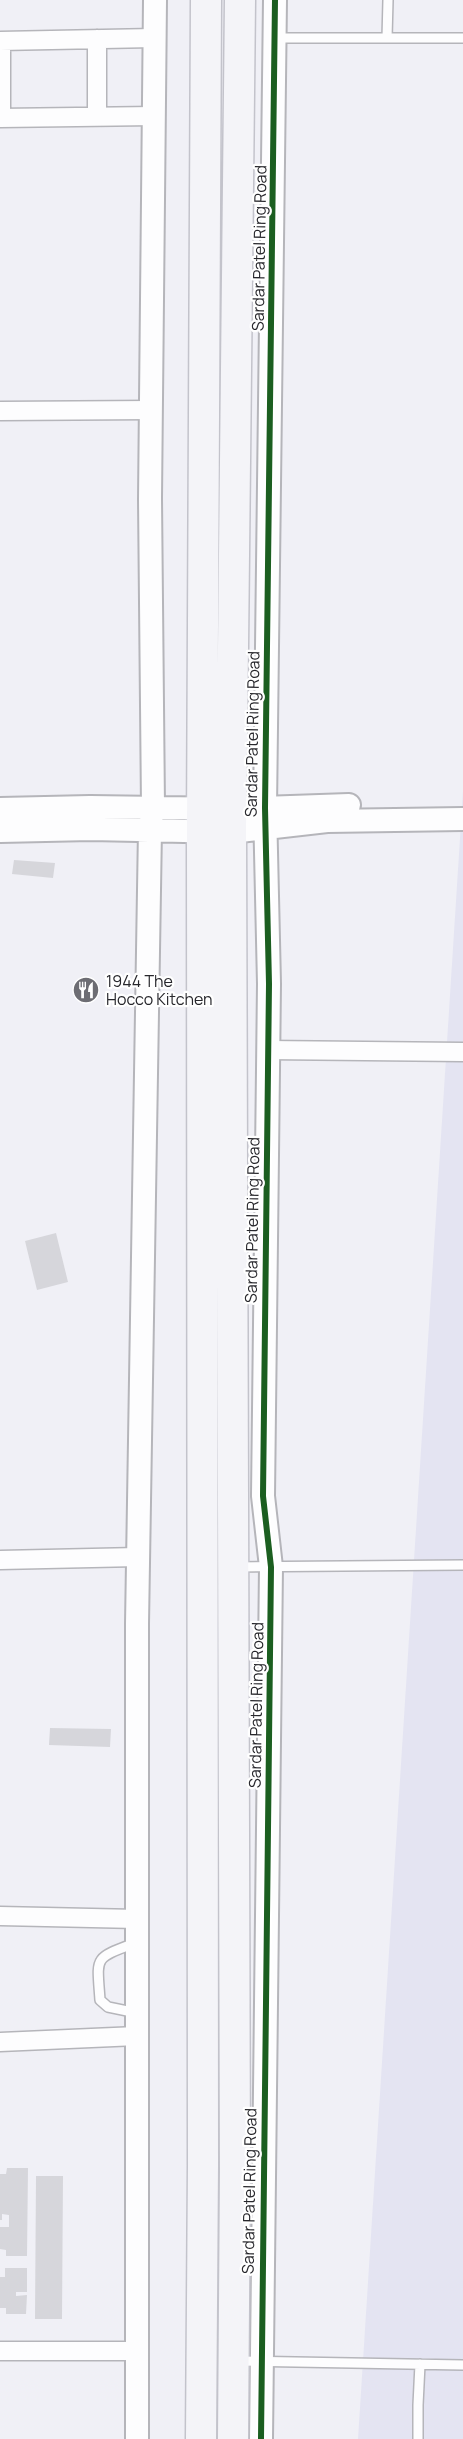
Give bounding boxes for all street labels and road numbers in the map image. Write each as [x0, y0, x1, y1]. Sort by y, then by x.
street label: Sardar Patel Ring Road [247, 165, 271, 331]
street label: Sardar Patel Ring Road [240, 651, 264, 817]
street label: Sardar Patel Ring Road [240, 1137, 264, 1303]
street label: Sardar Patel Ring Road [244, 1622, 268, 1788]
street label: Sardar Patel Ring Road [237, 2108, 261, 2274]

